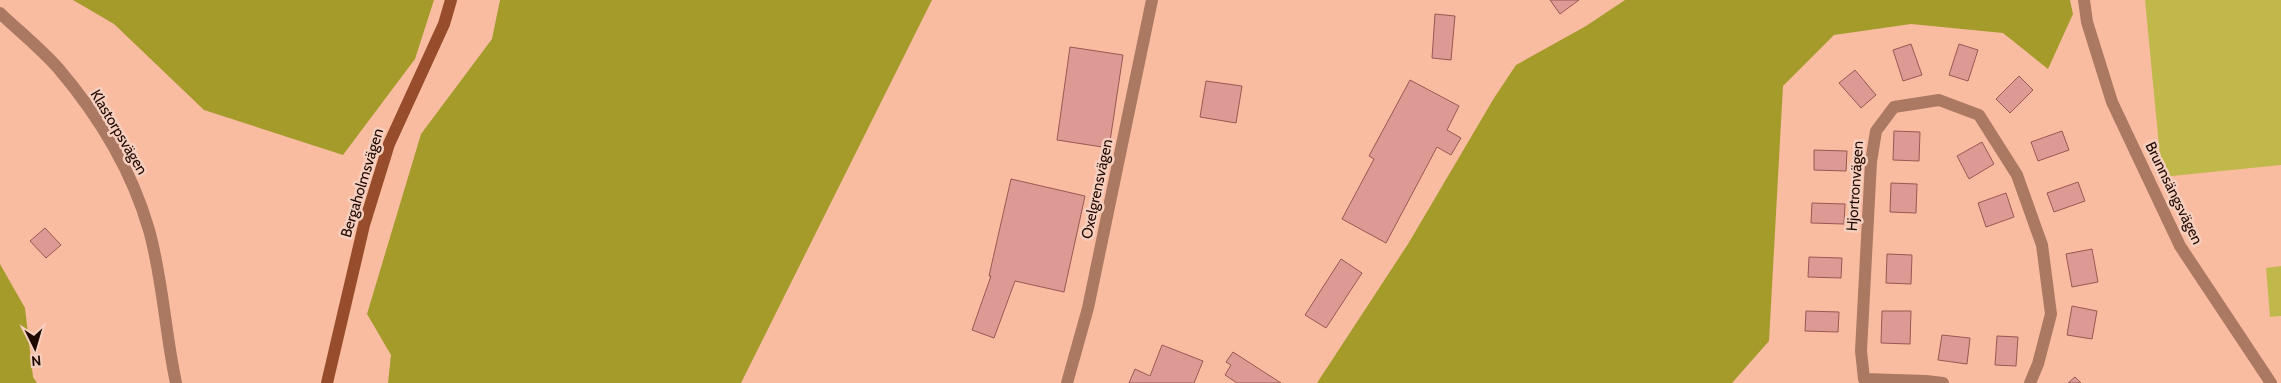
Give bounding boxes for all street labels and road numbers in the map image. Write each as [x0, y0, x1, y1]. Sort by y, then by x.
street label: Klastorpsvägen [87, 86, 151, 178]
street label: Bergaholmsvägen [337, 126, 387, 240]
street label: Oxelgrensvägen [1078, 137, 1116, 241]
street label: Brunnsängsvägen [2141, 139, 2207, 247]
street label: Hjortronvägen [1843, 140, 1867, 232]

